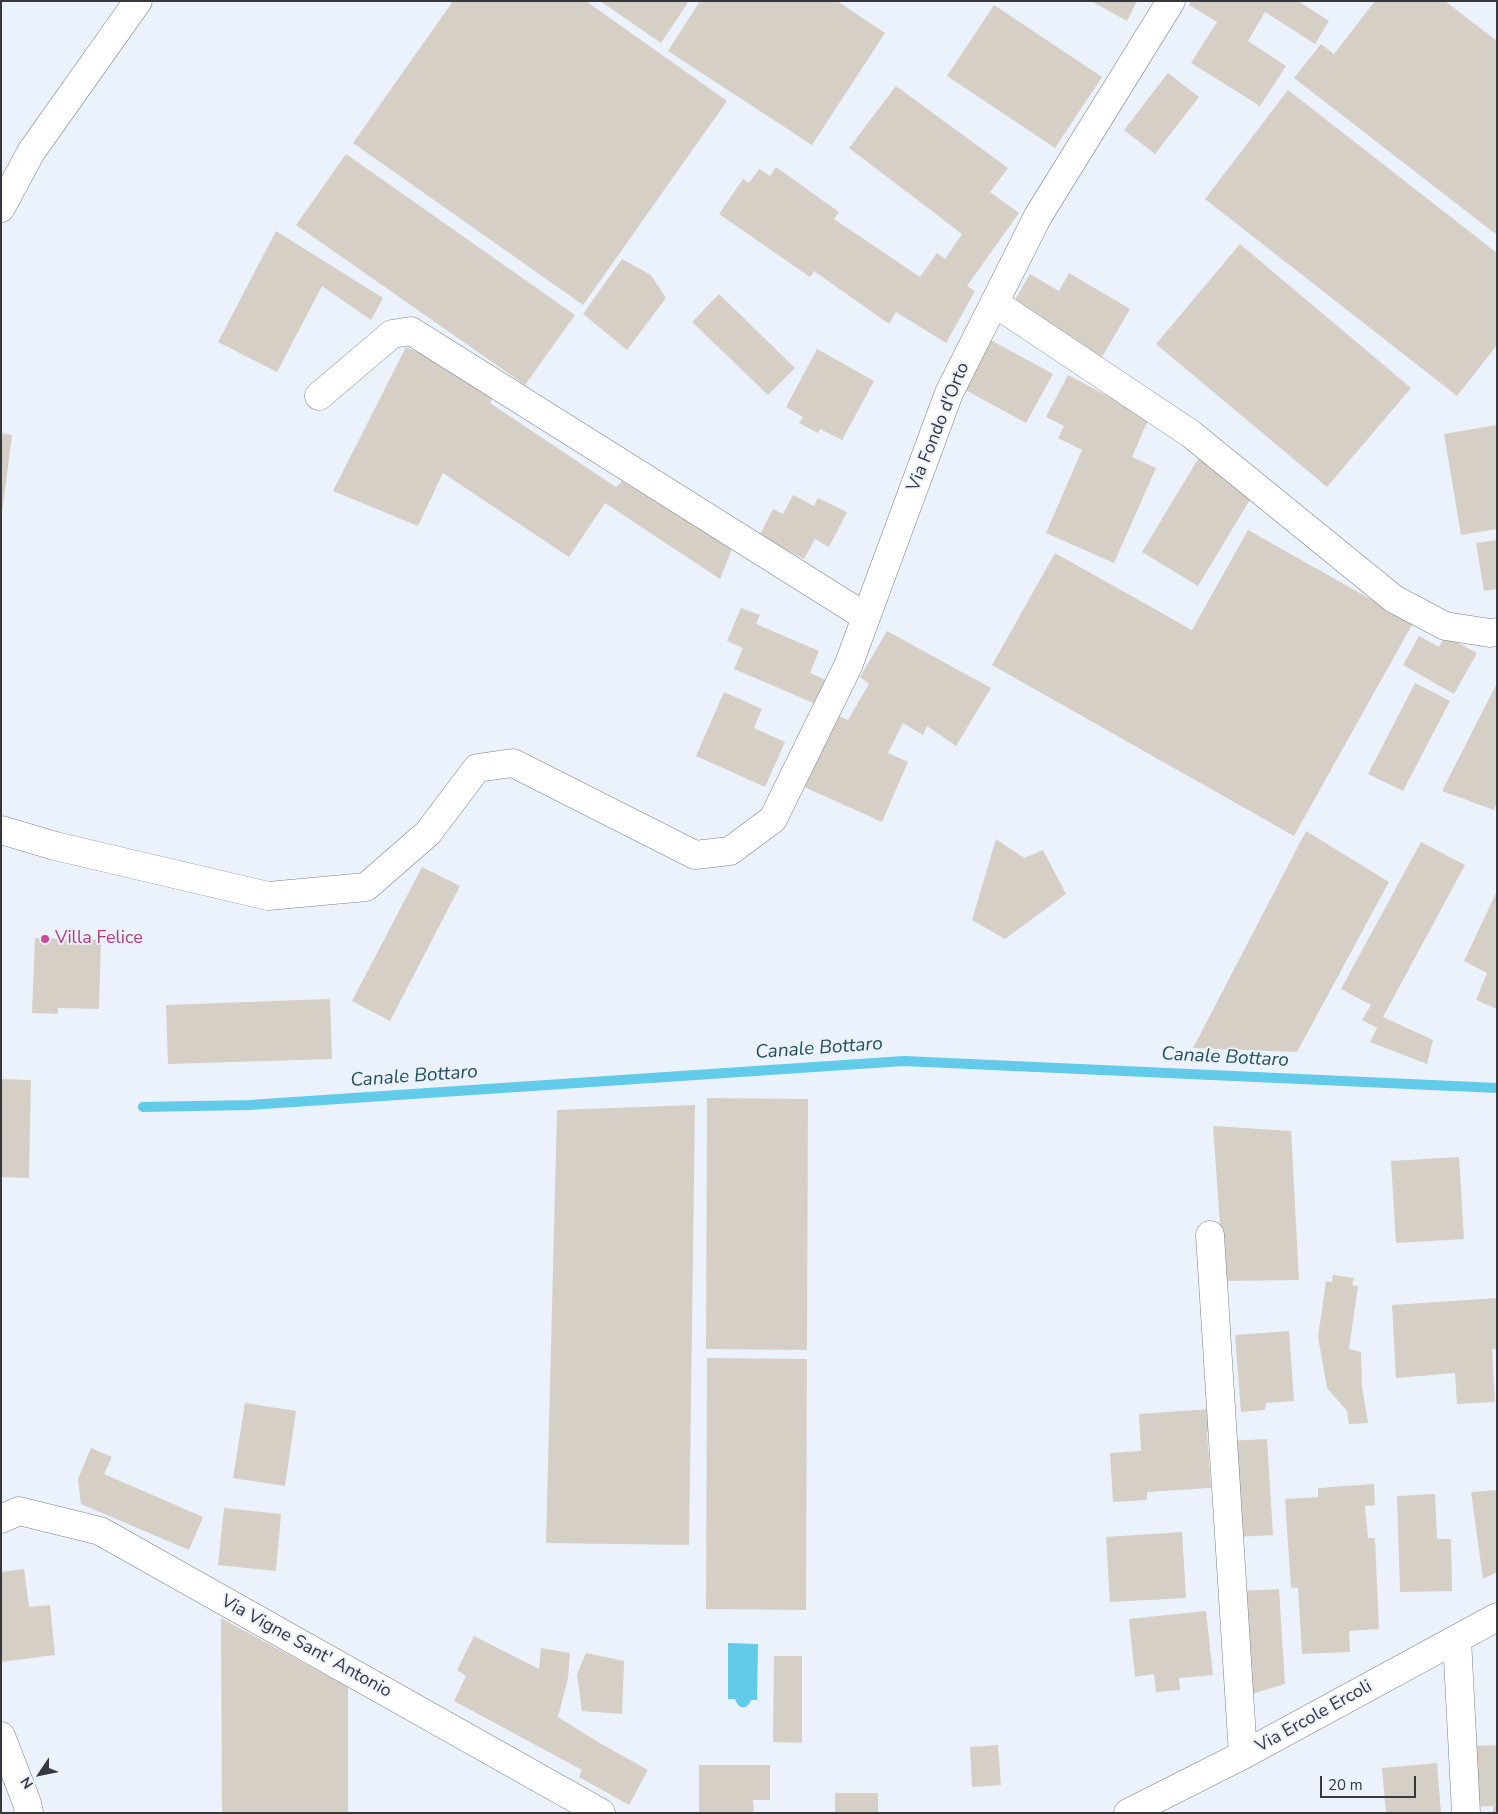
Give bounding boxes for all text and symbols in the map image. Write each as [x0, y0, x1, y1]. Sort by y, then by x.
street label: Via Fondo d'Orto [903, 359, 975, 495]
place label: Villa Felice [55, 928, 143, 950]
marker: Villa Felice [39, 933, 51, 945]
water label: Canale Bottaro [755, 1033, 883, 1065]
water label: Canale Bottaro [1161, 1043, 1289, 1073]
water label: Canale Bottaro [350, 1061, 478, 1093]
street label: Via Vigne Sant' Antonio [217, 1591, 395, 1703]
street label: Via Ercole Ercoli [1252, 1676, 1376, 1758]
north arrow [15, 1749, 65, 1799]
scale bar [1323, 1766, 1419, 1798]
text: N [16, 1773, 38, 1792]
text: 20 m [1328, 1775, 1363, 1795]

